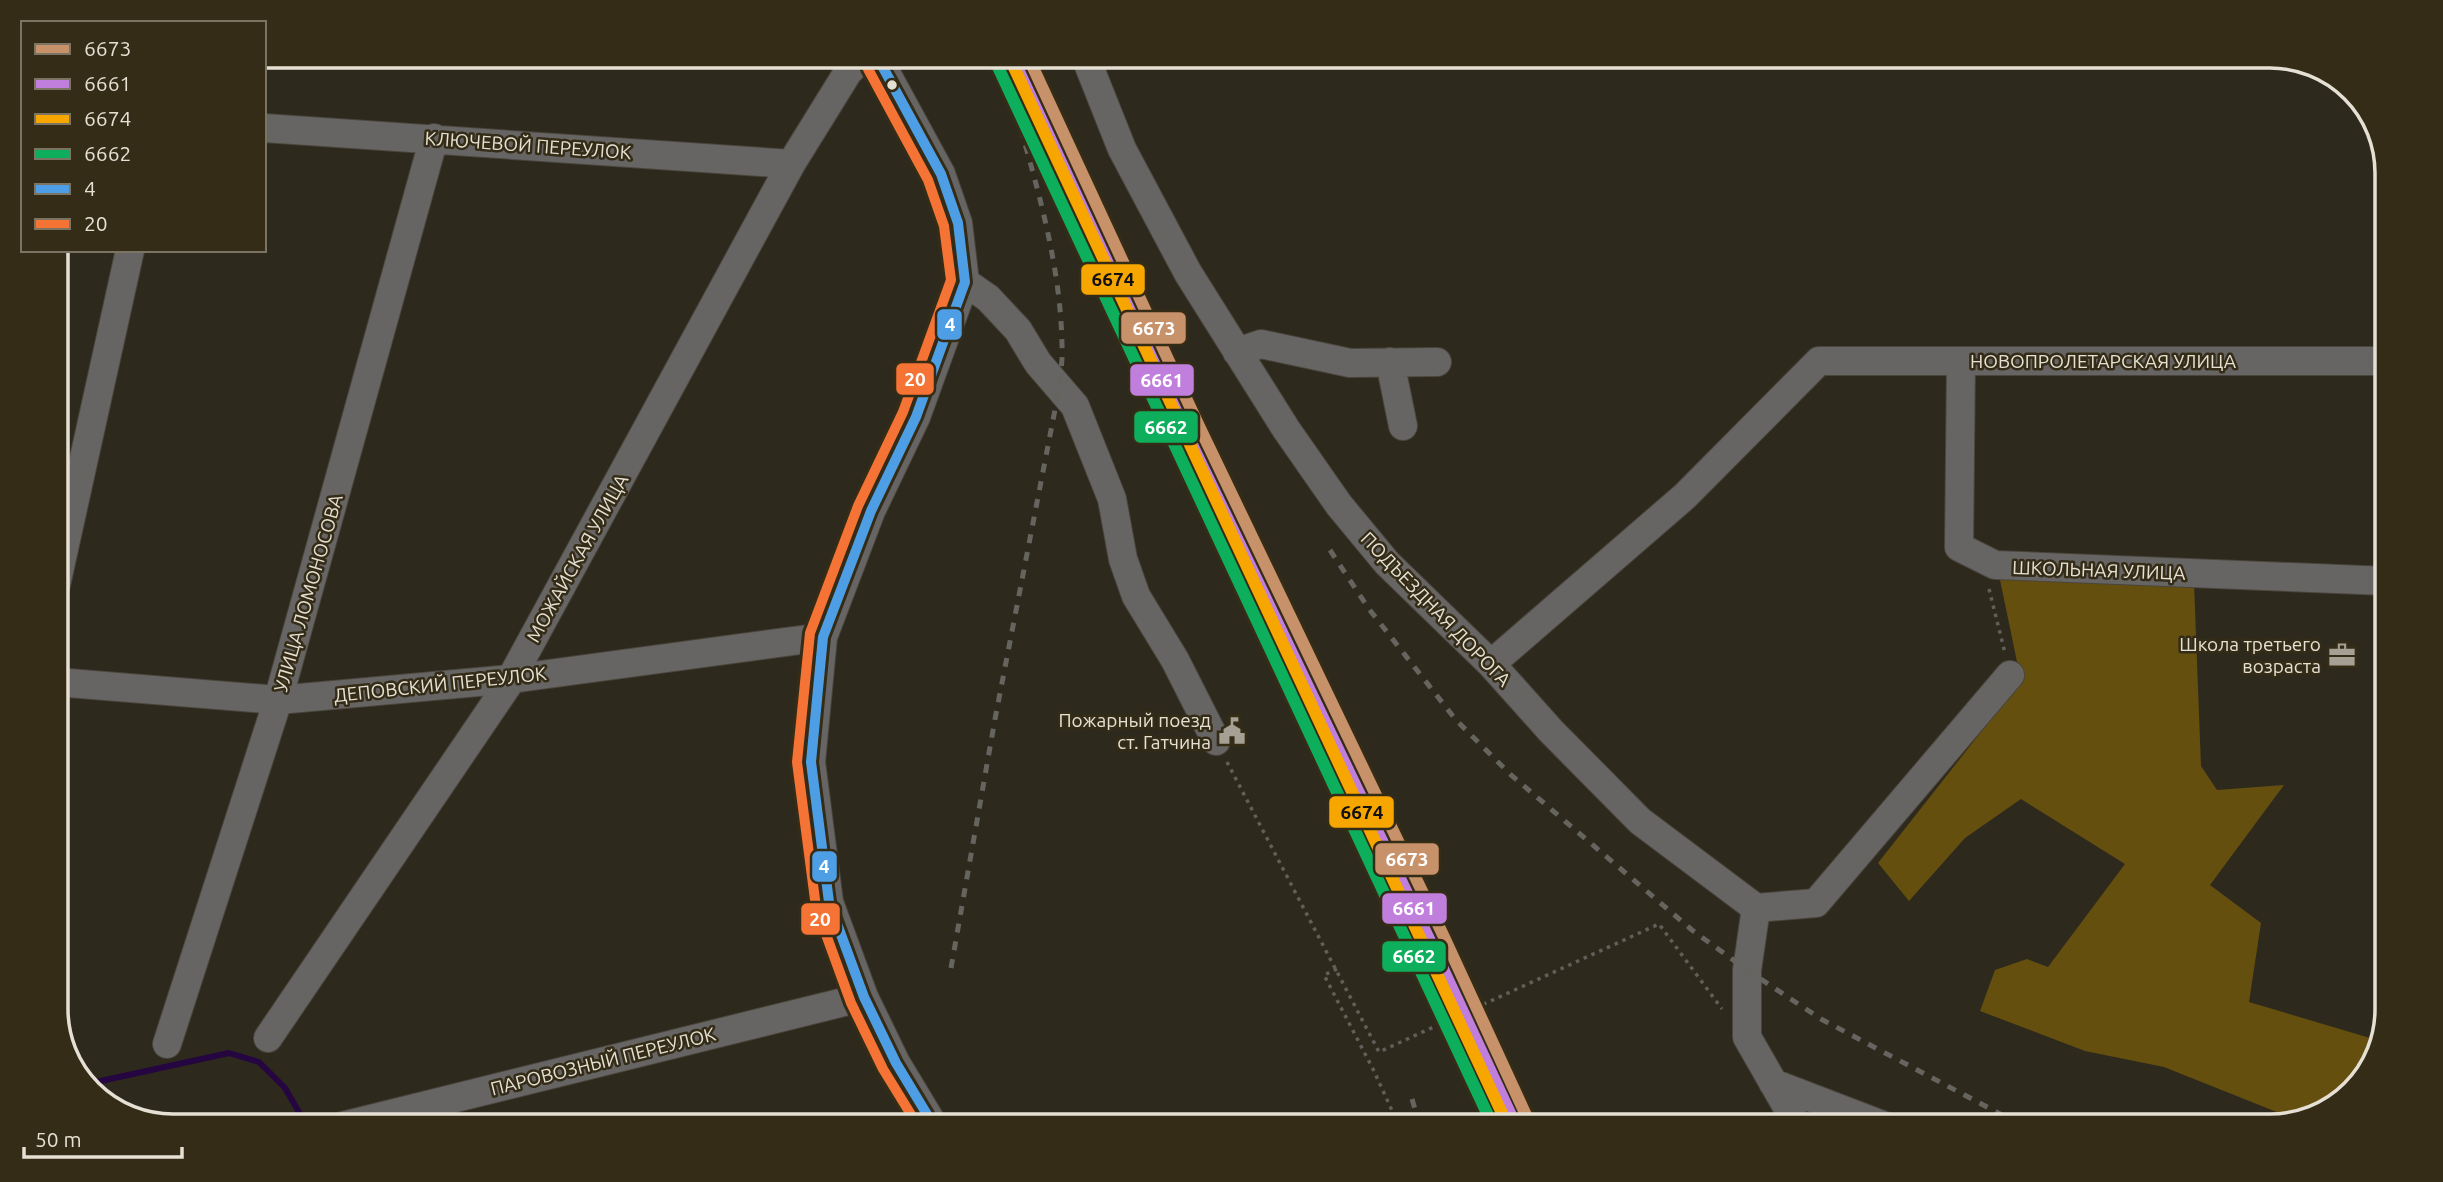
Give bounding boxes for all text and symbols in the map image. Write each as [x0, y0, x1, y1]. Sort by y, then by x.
legend [21, 21, 266, 252]
text: 6673 [84, 36, 131, 60]
text: 6661 [84, 71, 131, 95]
unlabelled marker [885, 78, 899, 92]
text: 6674 [84, 106, 131, 130]
street label: КЛЮЧЕВОЙ ПЕРЕУЛОК [424, 127, 632, 163]
text: 6662 [84, 141, 131, 165]
text: 4 [84, 176, 96, 200]
text: 20 [84, 211, 108, 235]
line badge: 6674 [1080, 263, 1146, 296]
text: 6674 [1092, 268, 1135, 290]
line badge: 4 [936, 308, 963, 341]
line badge: 6673 [1120, 311, 1187, 345]
text: 4 [945, 313, 956, 335]
text: 6673 [1133, 317, 1175, 339]
street label: НОВОПРОЛЕТАРСКАЯ УЛИЦА [1970, 350, 2237, 372]
line badge: 20 [895, 362, 935, 396]
line badge: 6661 [1129, 363, 1195, 397]
text: 20 [904, 368, 926, 390]
text: 6661 [1141, 369, 1183, 391]
line badge: 6662 [1133, 410, 1199, 444]
text: 6662 [1145, 416, 1187, 438]
street label: МОЖАЙСКАЯ УЛИЦА [522, 470, 633, 646]
street label: УЛИЦА ЛОМОНОСОВА [269, 491, 347, 694]
street label: ПОДЪЕЗДНАЯ ДОРОГА [1357, 527, 1516, 691]
street label: ШКОЛЬНАЯ УЛИЦА [2012, 556, 2187, 584]
place label: Школа третьего возраста [2179, 633, 2321, 677]
office icon: Школа третьего возраста [2327, 640, 2357, 670]
street label: ДЕПОВСКИЙ ПЕРЕУЛОК [333, 662, 548, 706]
place label: Пожарный поезд ст. Гатчина [1058, 709, 1211, 753]
public building icon: Пожарный поезд ст. Гатчина [1217, 716, 1247, 746]
line badge: 6674 [1328, 795, 1395, 829]
text: 6674 [1341, 801, 1384, 823]
line badge: 6673 [1374, 842, 1440, 876]
text: 6673 [1386, 848, 1428, 870]
line badge: 4 [811, 850, 838, 883]
text: 4 [819, 855, 830, 877]
line badge: 6661 [1381, 892, 1448, 925]
text: 6661 [1393, 897, 1435, 919]
line badge: 20 [800, 902, 841, 936]
text: 20 [809, 908, 831, 930]
line badge: 6662 [1381, 940, 1447, 973]
text: 6662 [1393, 945, 1435, 967]
street label: ПАРОВОЗНЫЙ ПЕРЕУЛОК [488, 1022, 718, 1100]
scale bar [24, 1116, 182, 1160]
text: 50 m [35, 1127, 82, 1151]

